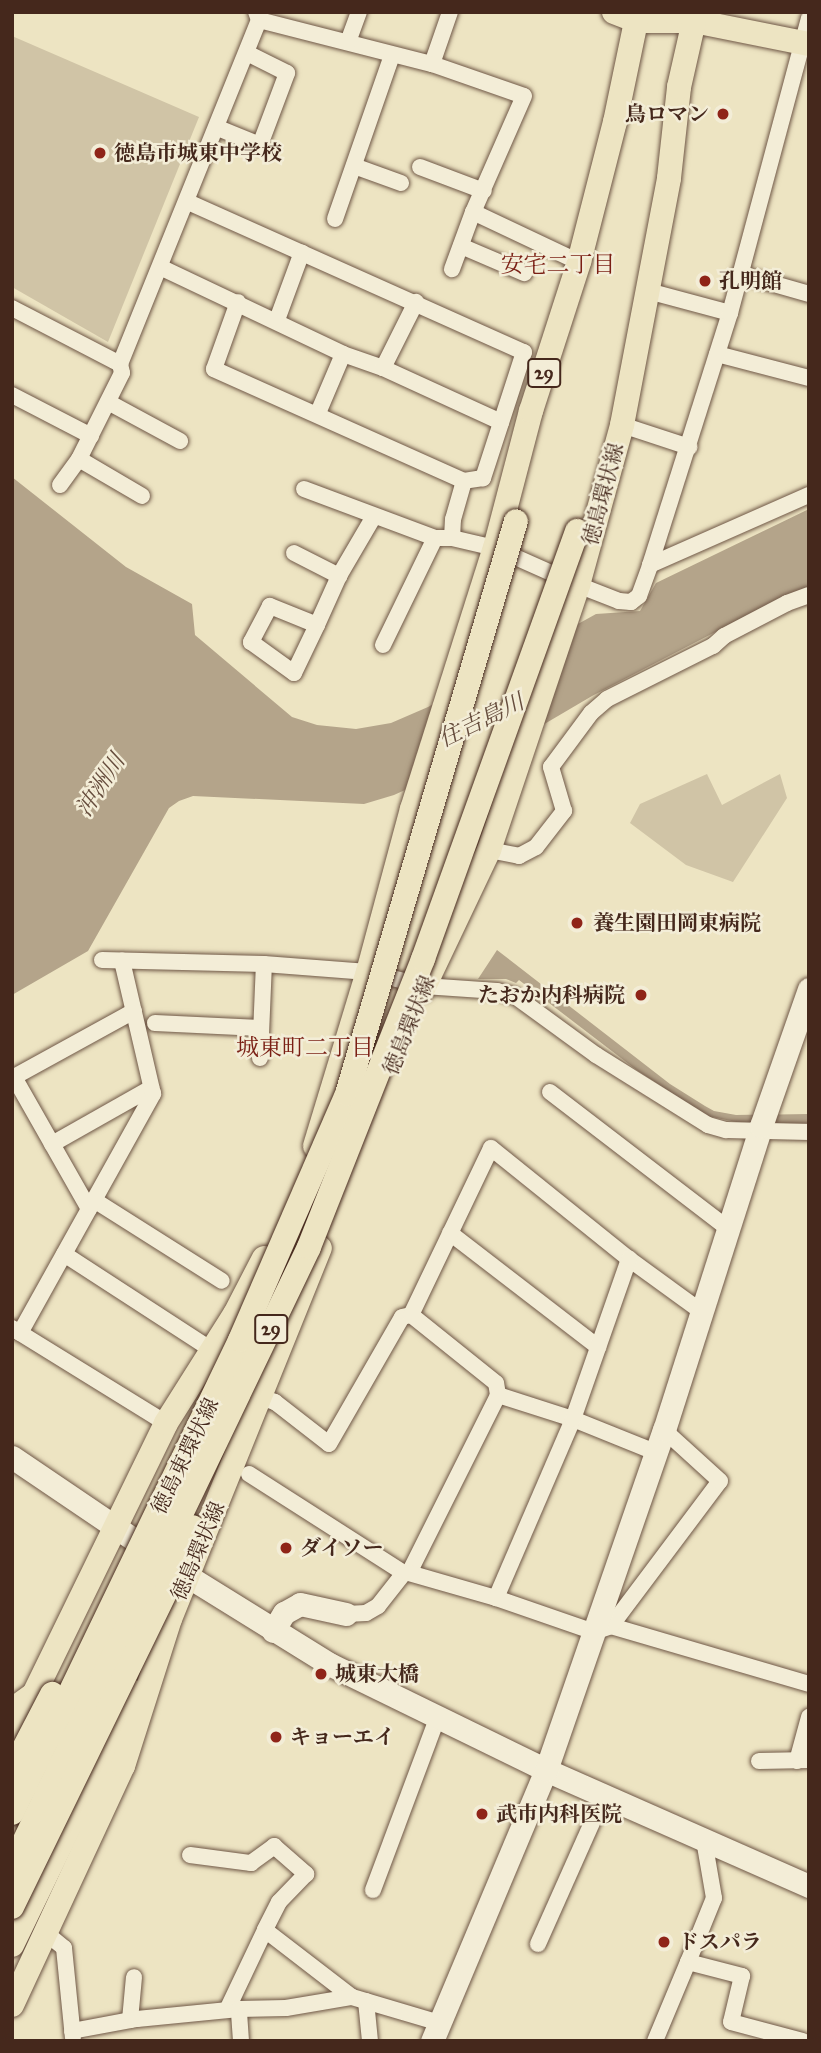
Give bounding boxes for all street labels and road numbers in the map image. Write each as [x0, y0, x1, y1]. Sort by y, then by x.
road number: 29 [526, 358, 562, 388]
street label: 徳島環状線 [577, 440, 629, 548]
street label: 徳島環状線 [378, 972, 440, 1078]
road number: 29 [254, 1314, 288, 1344]
street label: 徳島東環状線 [146, 1394, 224, 1518]
street label: 徳島環状線 [166, 1498, 230, 1604]

